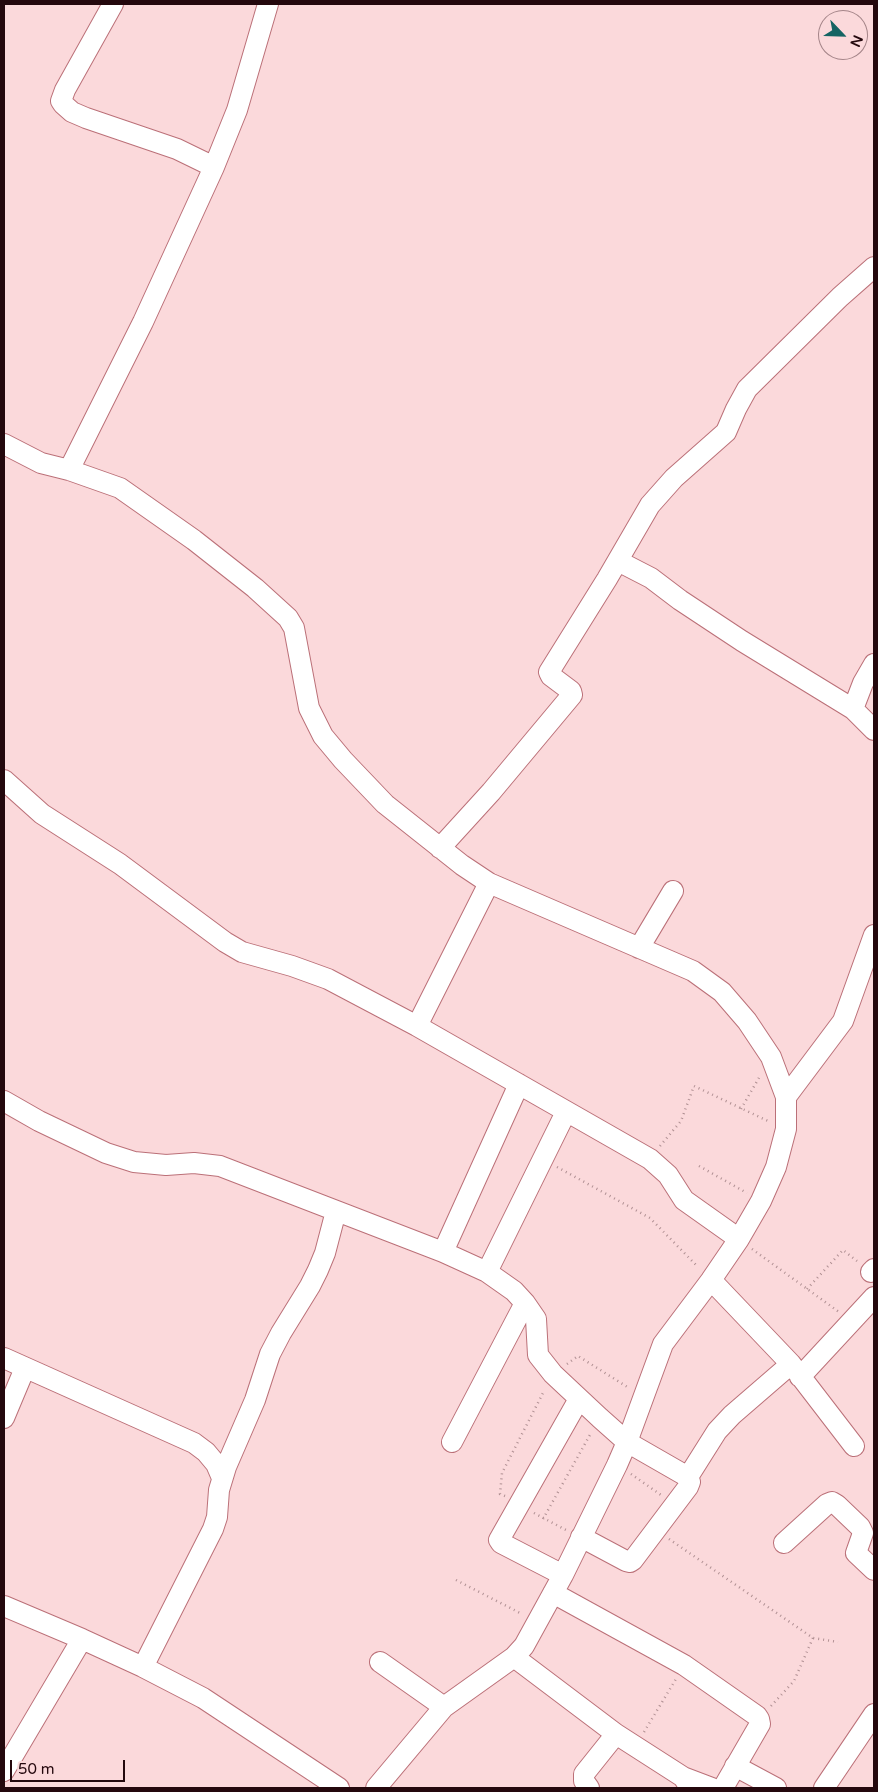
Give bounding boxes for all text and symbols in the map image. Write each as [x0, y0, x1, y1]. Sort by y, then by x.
north arrow [818, 10, 868, 60]
text: N [846, 32, 866, 49]
scale bar [12, 1750, 128, 1782]
text: 50 m [18, 1760, 55, 1778]

